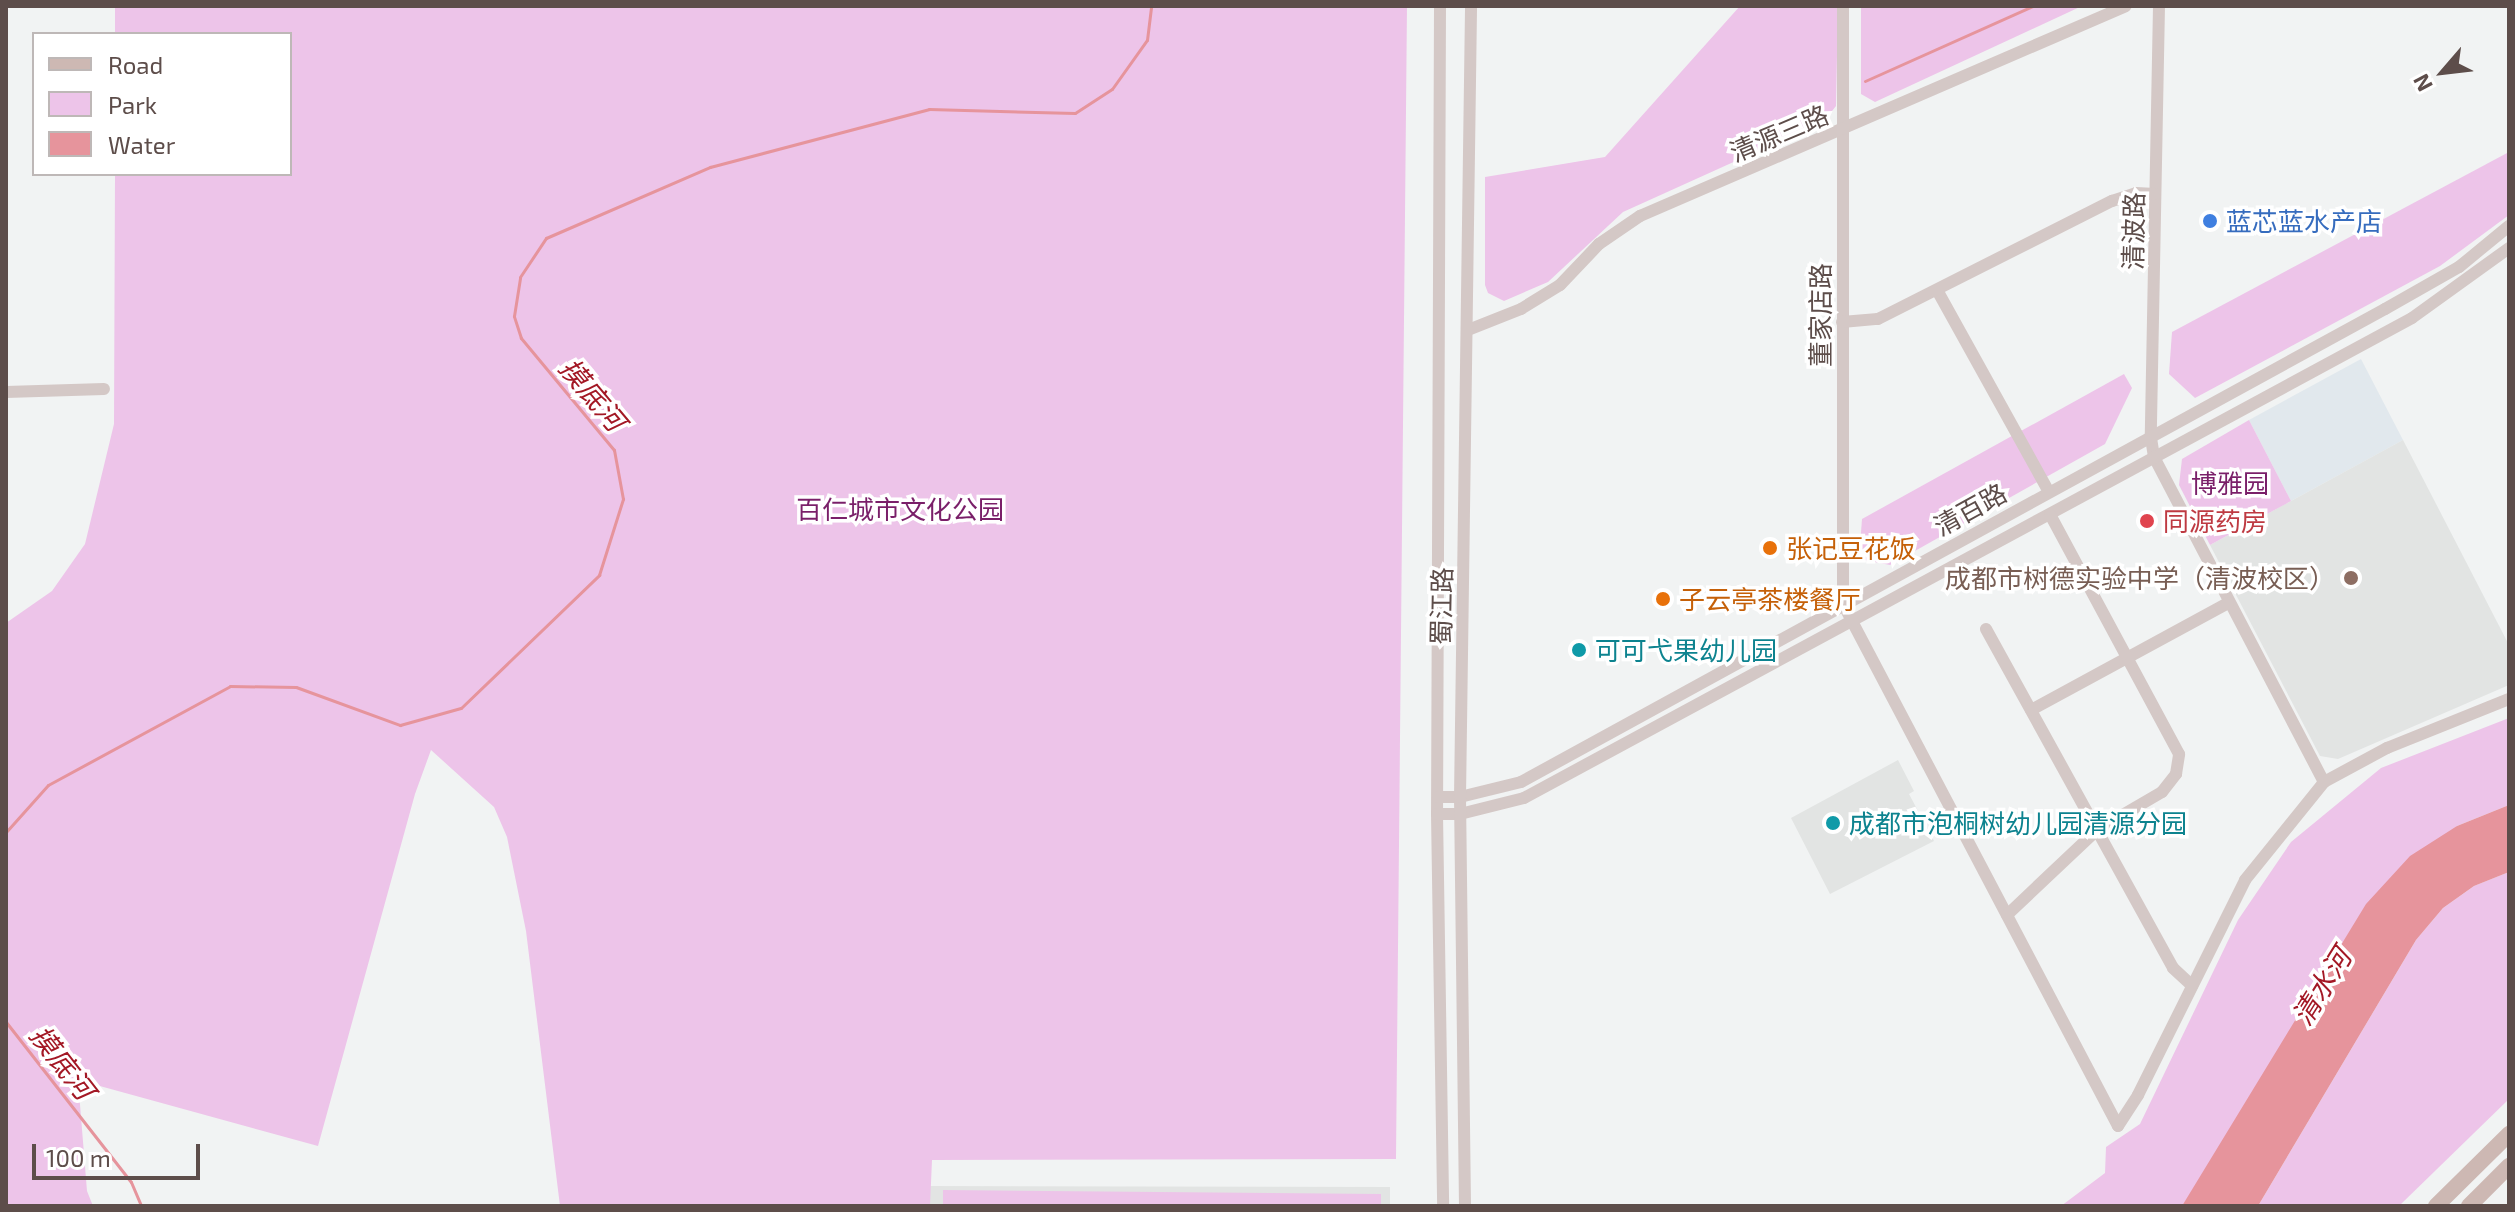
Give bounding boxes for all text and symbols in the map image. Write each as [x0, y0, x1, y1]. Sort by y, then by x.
legend [32, 32, 292, 176]
north arrow [2403, 32, 2483, 112]
text: Road [108, 50, 163, 79]
text: N [2407, 70, 2437, 96]
text: Park [108, 90, 157, 119]
street label: 清源三路 [1725, 98, 1833, 168]
text: Water [108, 130, 175, 159]
street label: 清波路 [2117, 192, 2149, 270]
place label: 蓝芯蓝水产店 [2226, 205, 2382, 237]
marker: 蓝芯蓝水产店 [2201, 212, 2219, 230]
street label: 董家店路 [1804, 263, 1836, 367]
water label: 摸底河 [553, 351, 633, 437]
park label: 博雅园 [2191, 467, 2269, 499]
street label: 清百路 [1928, 476, 2012, 542]
park label: 百仁城市文化公园 [796, 493, 1004, 525]
place label: 同源药房 [2163, 505, 2267, 537]
marker: 同源药房 [2138, 512, 2156, 530]
place label: 张记豆花饭 [1786, 532, 1916, 564]
marker: 张记豆花饭 [1761, 539, 1779, 557]
place label: 成都市树德实验中学（清波校区） [1945, 562, 2335, 594]
street label: 蜀江路 [1425, 567, 1457, 645]
marker: 成都市树德实验中学（清波校区） [2342, 569, 2360, 587]
place label: 子云亭茶楼餐厅 [1679, 583, 1861, 615]
marker: 子云亭茶楼餐厅 [1654, 590, 1672, 608]
place label: 可可弋果幼儿园 [1595, 634, 1777, 666]
marker: 可可弋果幼儿园 [1570, 641, 1588, 659]
place label: 成都市泡桐树幼儿园清源分园 [1849, 807, 2187, 839]
marker: 成都市泡桐树幼儿园清源分园 [1824, 814, 1842, 832]
water label: 清水河 [2284, 941, 2358, 1031]
water label: 摸底河 [24, 1019, 102, 1105]
scale bar [36, 1128, 204, 1178]
text: 100 m [46, 1143, 111, 1172]

